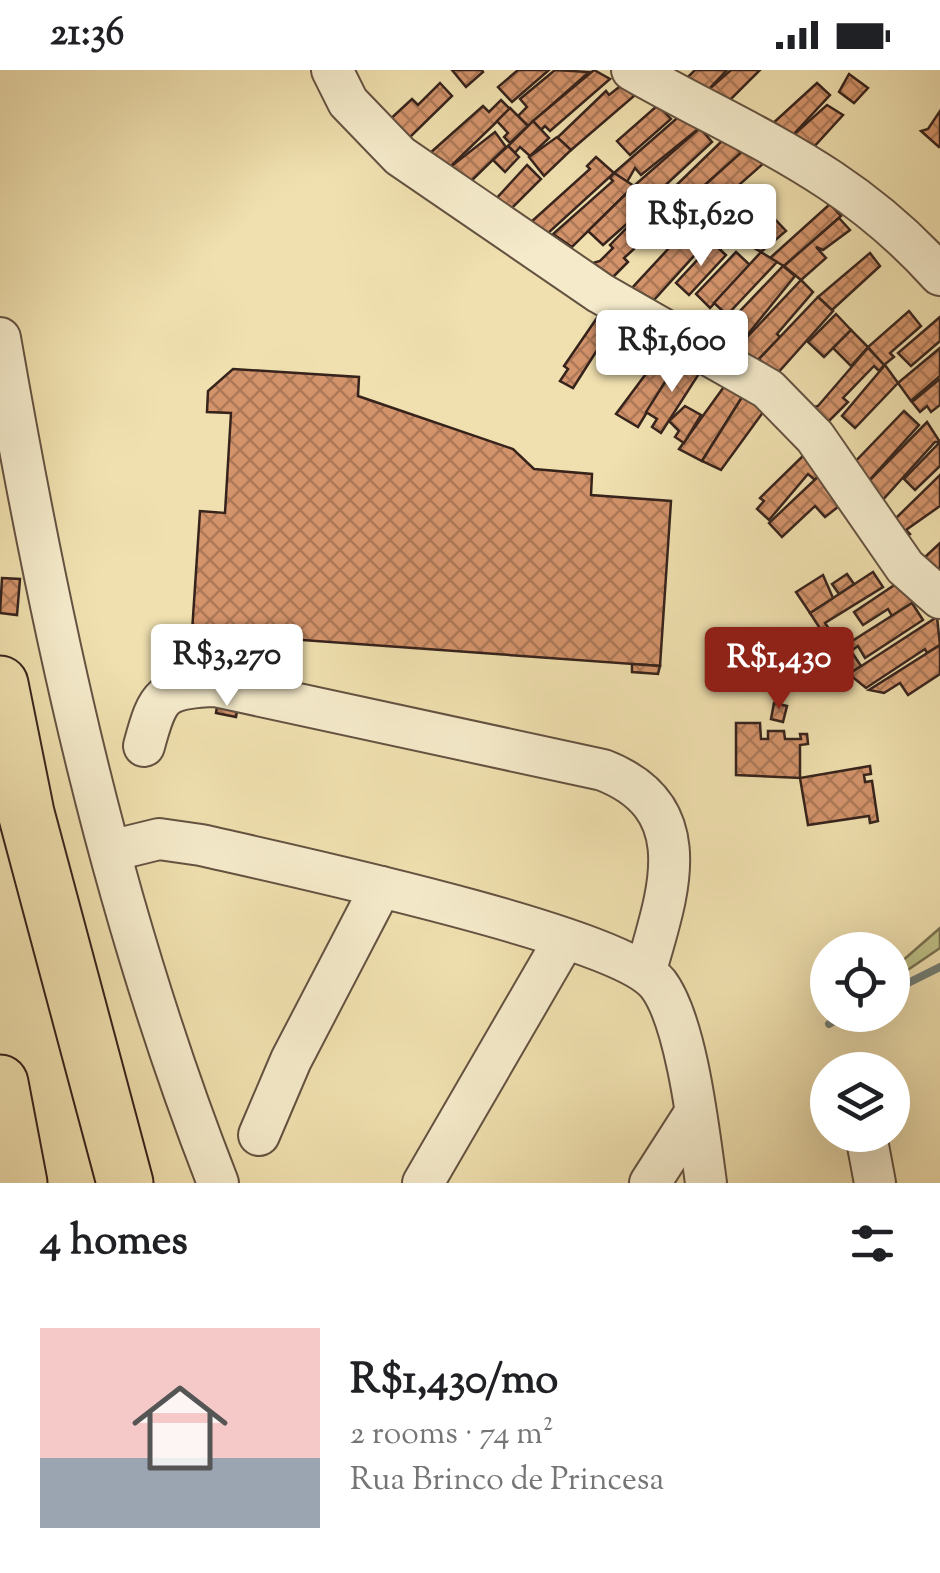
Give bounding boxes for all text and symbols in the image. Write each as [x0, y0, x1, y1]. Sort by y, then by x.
text: 21:36 [50, 8, 124, 62]
pin: R$1,620 [609, 184, 793, 269]
text: R$1,620 [648, 193, 754, 239]
pin: R$1,600 [580, 310, 764, 395]
text: R$1,600 [618, 319, 726, 365]
pin: R$3,270 [135, 624, 319, 709]
pin: R$1,430 [687, 627, 871, 712]
text: R$3,270 [173, 633, 281, 679]
text: R$1,430 [727, 636, 831, 682]
map controls [810, 932, 910, 1152]
button: locate [810, 932, 910, 1032]
button: layers [810, 1052, 910, 1152]
text: 4 homes [40, 1213, 188, 1273]
icon: filters [845, 1216, 900, 1271]
text: R$1,430/mo [350, 1352, 558, 1412]
icon: home [120, 1368, 240, 1488]
text: 2 rooms · 74 m² [350, 1412, 554, 1458]
text: Rua Brinco de Princesa [350, 1458, 664, 1504]

